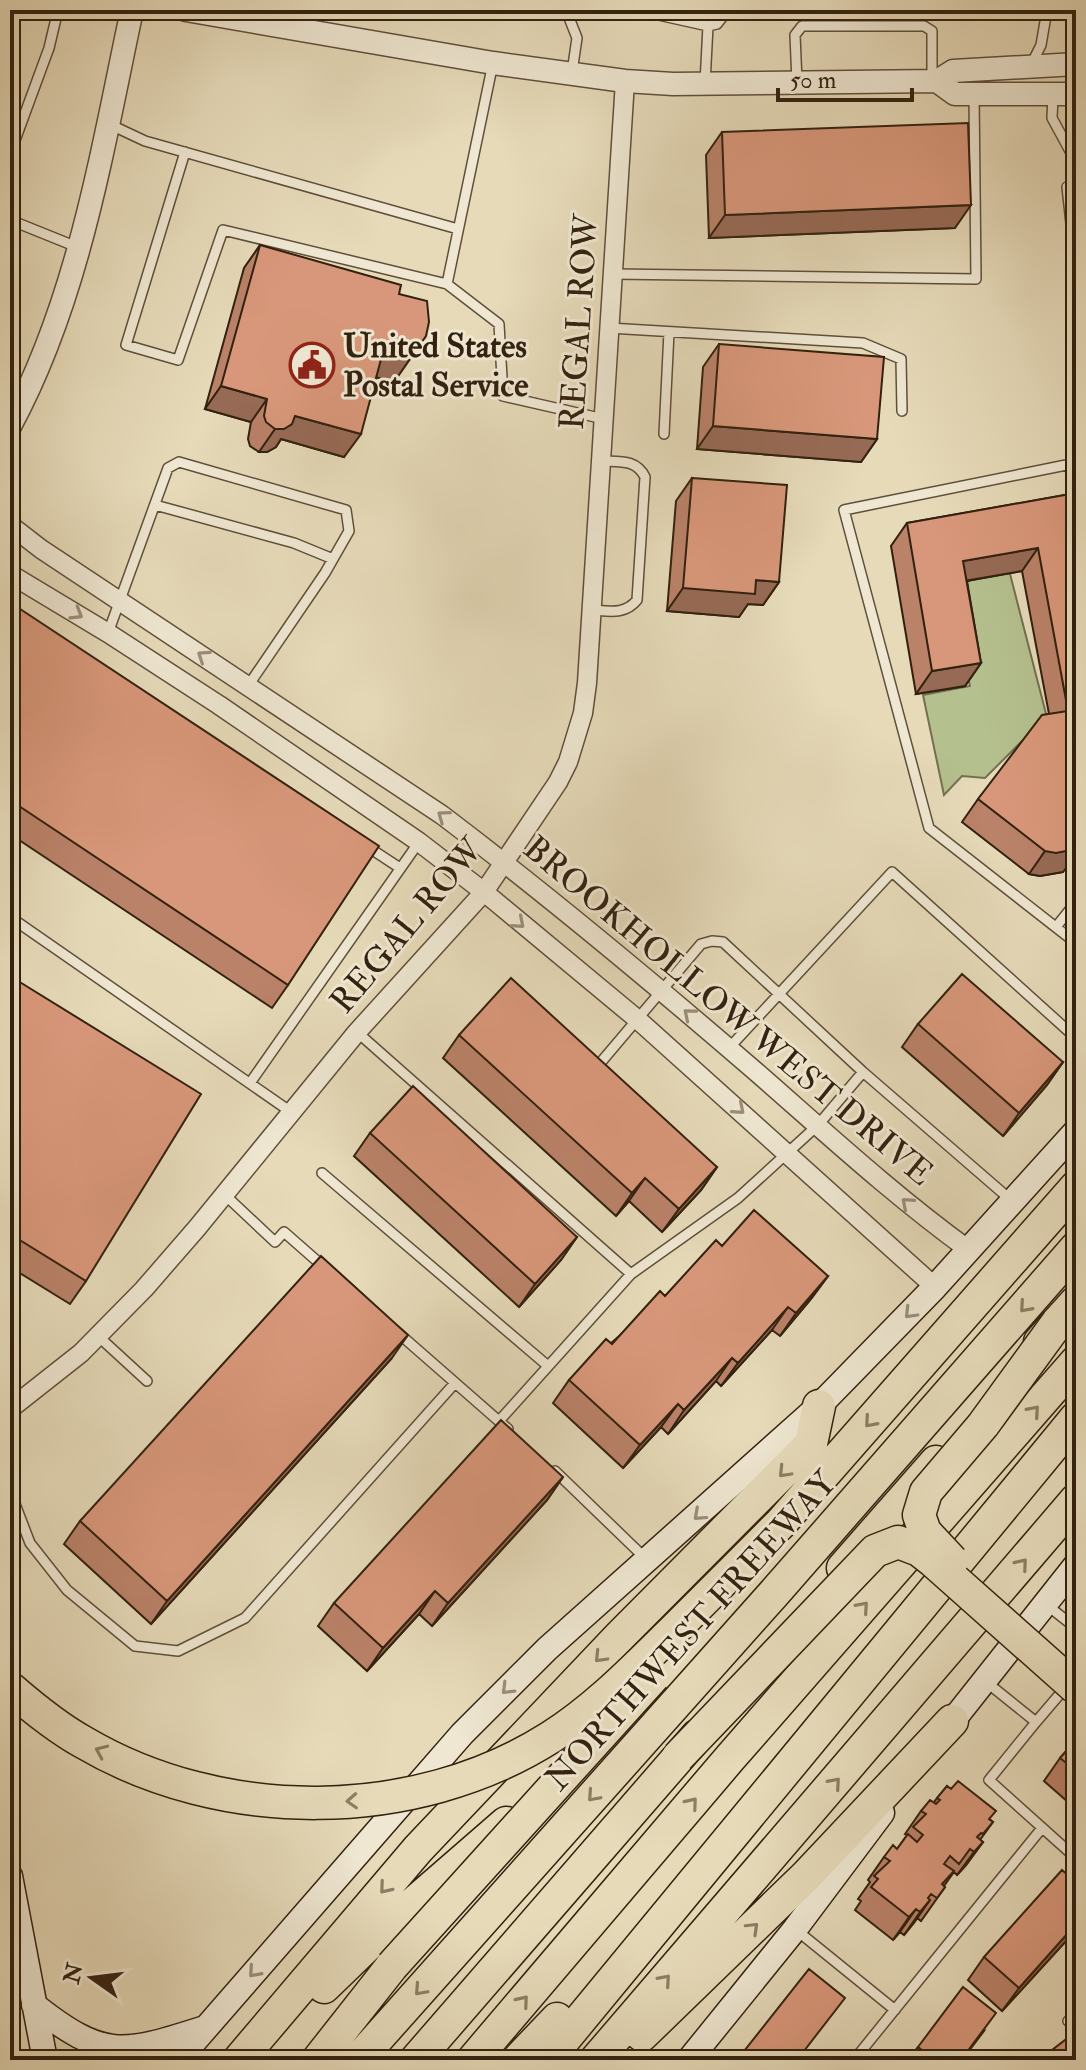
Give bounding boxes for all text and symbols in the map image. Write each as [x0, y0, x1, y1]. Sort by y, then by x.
scale bar [778, 52, 912, 102]
text: 50 m [790, 65, 837, 96]
street label: REGAL ROW [551, 212, 609, 431]
place label: United States Postal Service [343, 325, 529, 407]
public building icon: United States Postal Service [288, 341, 336, 389]
one-way arrow [68, 604, 83, 620]
one-way arrow [198, 651, 212, 666]
one-way arrow [437, 811, 452, 826]
street label: BROOKHOLLOW WEST DRIVE [514, 827, 942, 1195]
street label: REGAL ROW [321, 828, 494, 1022]
one-way arrow [510, 913, 525, 927]
one-way arrow [683, 1009, 698, 1024]
one-way arrow [729, 1099, 744, 1114]
one-way arrow [901, 1198, 916, 1212]
one-way arrow [1020, 1298, 1034, 1313]
one-way arrow [905, 1304, 920, 1318]
one-way arrow [1024, 1405, 1038, 1420]
one-way arrow [865, 1413, 879, 1428]
street label: NORTHWEST FREEWAY [536, 1462, 847, 1800]
one-way arrow [778, 1463, 793, 1477]
one-way arrow [693, 1505, 708, 1519]
one-way arrow [1012, 1558, 1027, 1573]
one-way arrow [853, 1601, 868, 1616]
one-way arrow [595, 1648, 610, 1662]
one-way arrow [501, 1680, 516, 1695]
one-way arrow [94, 1744, 109, 1760]
one-way arrow [825, 1777, 840, 1792]
one-way arrow [589, 1786, 603, 1801]
one-way arrow [345, 1792, 358, 1809]
one-way arrow [682, 1798, 697, 1812]
one-way arrow [380, 1878, 395, 1893]
one-way arrow [744, 1922, 758, 1937]
north arrow [52, 1938, 132, 2018]
text: N [57, 1960, 90, 1987]
one-way arrow [249, 1963, 264, 1978]
one-way arrow [656, 1974, 670, 1989]
one-way arrow [416, 1980, 430, 1995]
one-way arrow [514, 1995, 528, 2010]

